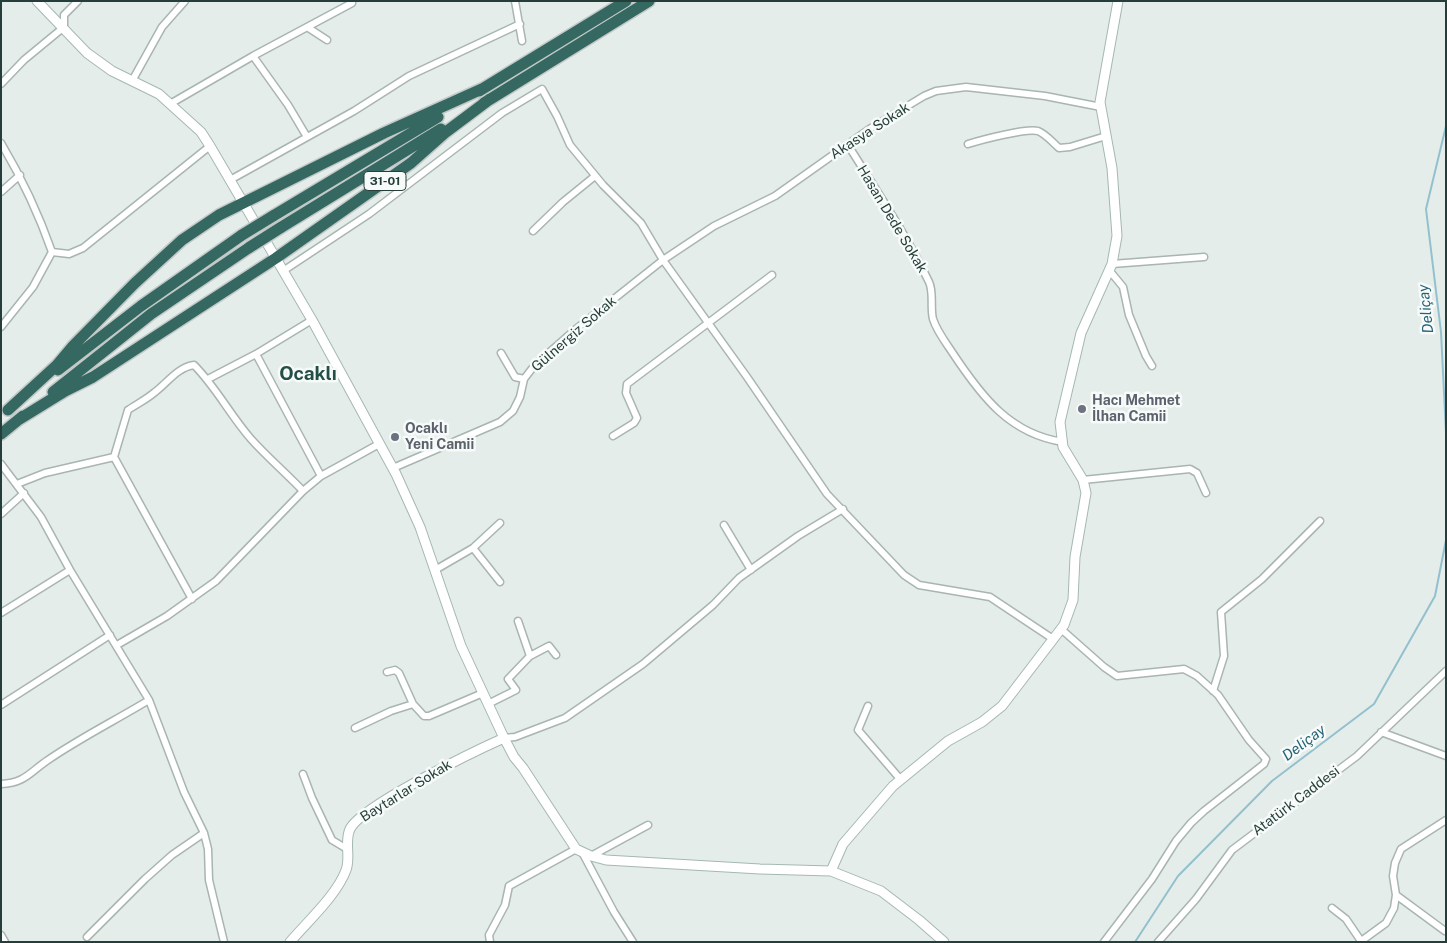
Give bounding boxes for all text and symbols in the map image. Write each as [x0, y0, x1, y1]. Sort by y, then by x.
street label: Akasya Sokak [827, 99, 913, 163]
street label: Hasan Dede Sokak [853, 162, 931, 276]
road number: 31-01 [364, 172, 406, 190]
water label: Deliçay [1414, 283, 1438, 335]
street label: Gülnergiz Sokak [528, 293, 620, 375]
district label: Ocaklı [279, 363, 337, 385]
place label: Hacı Mehmet İlhan Camii [1092, 393, 1180, 426]
marker: Hacı Mehmet İlhan Camii [1076, 403, 1088, 415]
place label: Ocaklı Yeni Camii [405, 421, 474, 454]
marker: Ocaklı Yeni Camii [389, 431, 401, 443]
water label: Deliçay [1279, 721, 1329, 765]
street label: Baytarlar Sokak [357, 756, 455, 826]
street label: Atatürk Caddesi [1249, 763, 1343, 839]

